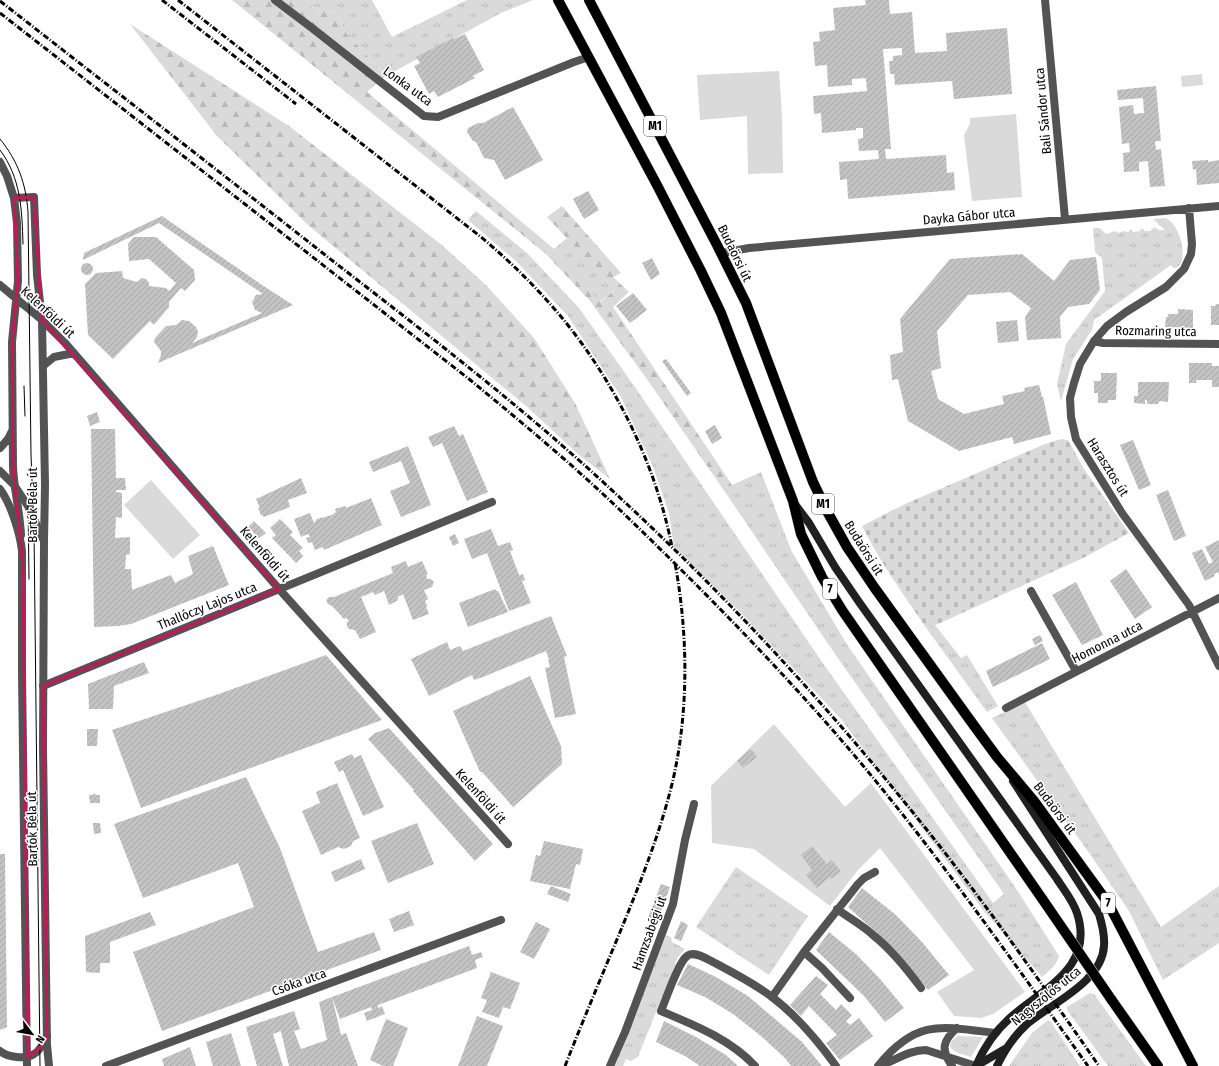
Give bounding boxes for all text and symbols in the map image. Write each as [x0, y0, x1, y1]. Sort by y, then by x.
street label: Lonka utca [380, 63, 436, 109]
street label: Bali Sándor utca [1032, 67, 1054, 155]
road number: M1 [644, 116, 666, 136]
street label: Dayka Gábor utca [922, 204, 1016, 228]
street label: Budaörsi út [715, 222, 756, 285]
street label: Kelenföldi út [18, 283, 79, 341]
street label: Rozmaring utca [1115, 323, 1197, 339]
street label: Harasztos út [1084, 435, 1132, 500]
street label: Bartók Béla út [25, 467, 40, 543]
road number: M1 [812, 494, 834, 514]
street label: Budaörsi út [841, 518, 887, 579]
street label: Kelenföldi út [237, 523, 294, 585]
street label: Thallóczy Lajos utca [155, 579, 259, 633]
road number: 7 [823, 579, 837, 599]
street label: Homonna utca [1069, 618, 1145, 666]
street label: Kelenföldi út [453, 766, 510, 827]
street label: Budaörsi út [1031, 779, 1080, 838]
street label: Bartók Béla út [24, 790, 40, 867]
street label: Hamzsabégi út [629, 893, 670, 972]
road number: 7 [1101, 893, 1115, 913]
street label: Nagyszőlős utca [1008, 963, 1084, 1029]
street label: Csóka utca [270, 965, 328, 999]
north arrow [12, 1014, 52, 1054]
text: N [33, 1033, 47, 1045]

